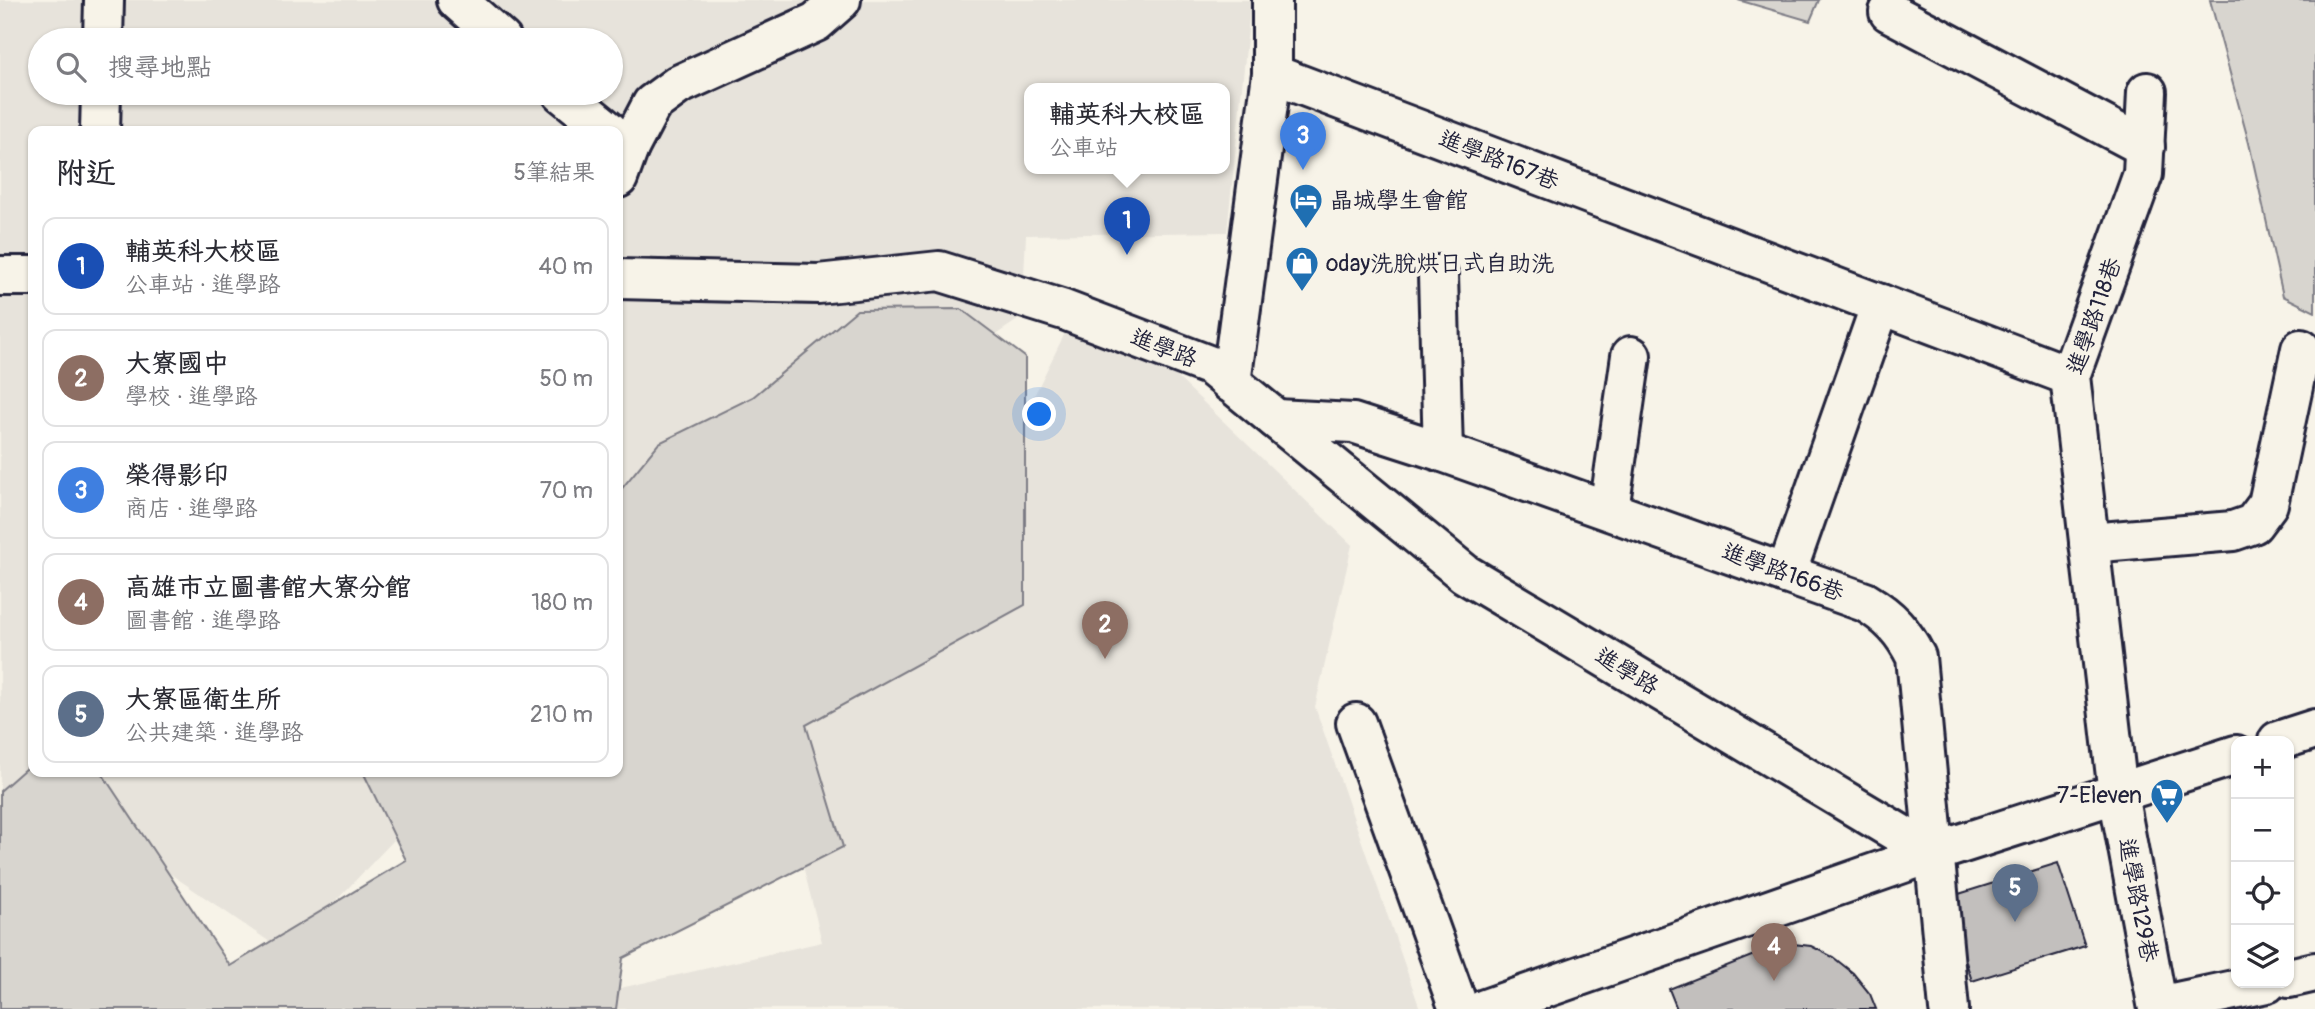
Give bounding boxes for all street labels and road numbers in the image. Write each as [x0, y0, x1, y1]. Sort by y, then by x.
street label: 進學路167巷 [1435, 124, 1564, 197]
street label: 進學路118巷 [2060, 253, 2128, 378]
street label: 進學路 [1127, 322, 1201, 374]
street label: 進學路166巷 [1718, 537, 1849, 608]
street label: 進學路 [1590, 641, 1664, 701]
street label: 進學路129巷 [2112, 836, 2164, 965]

